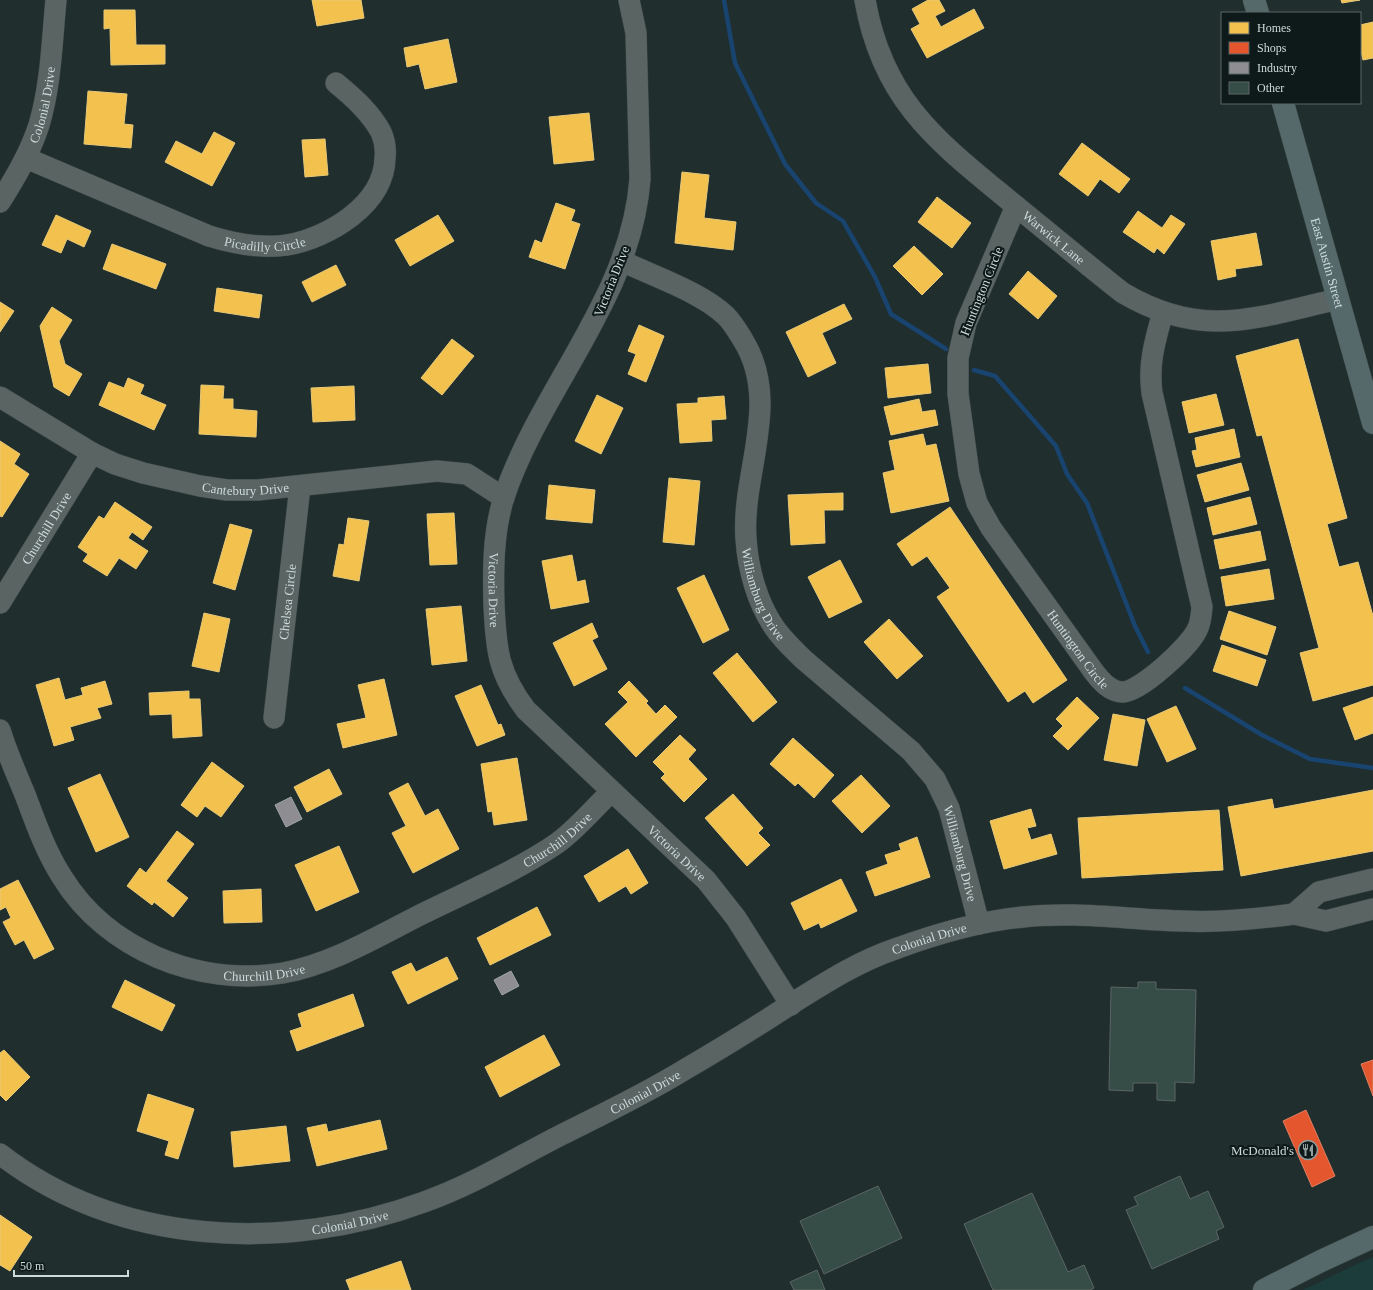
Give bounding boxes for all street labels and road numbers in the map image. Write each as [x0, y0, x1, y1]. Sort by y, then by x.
street label: Colonial Drive [26, 66, 58, 145]
street label: Warwick Lane [1020, 208, 1088, 268]
street label: East Austin Street [1308, 216, 1347, 310]
street label: Picadilly Circle [223, 234, 308, 254]
street label: Victoria Drive [591, 244, 632, 319]
street label: Huntington Circle [957, 244, 1006, 338]
street label: Cantebury Drive [201, 479, 290, 498]
street label: Churchill Drive [19, 489, 74, 567]
street label: Williamburg Drive [739, 547, 788, 644]
street label: Victoria Drive [486, 552, 502, 628]
street label: Chelsea Circle [276, 563, 299, 641]
street label: Huntington Circle [1044, 607, 1112, 692]
street label: Williamburg Drive [941, 804, 980, 903]
street label: Churchill Drive [520, 809, 595, 871]
street label: Victoria Drive [644, 822, 709, 884]
street label: Colonial Drive [890, 920, 968, 958]
street label: Churchill Drive [223, 961, 307, 984]
street label: Colonial Drive [608, 1067, 683, 1117]
street label: Colonial Drive [311, 1207, 390, 1237]

